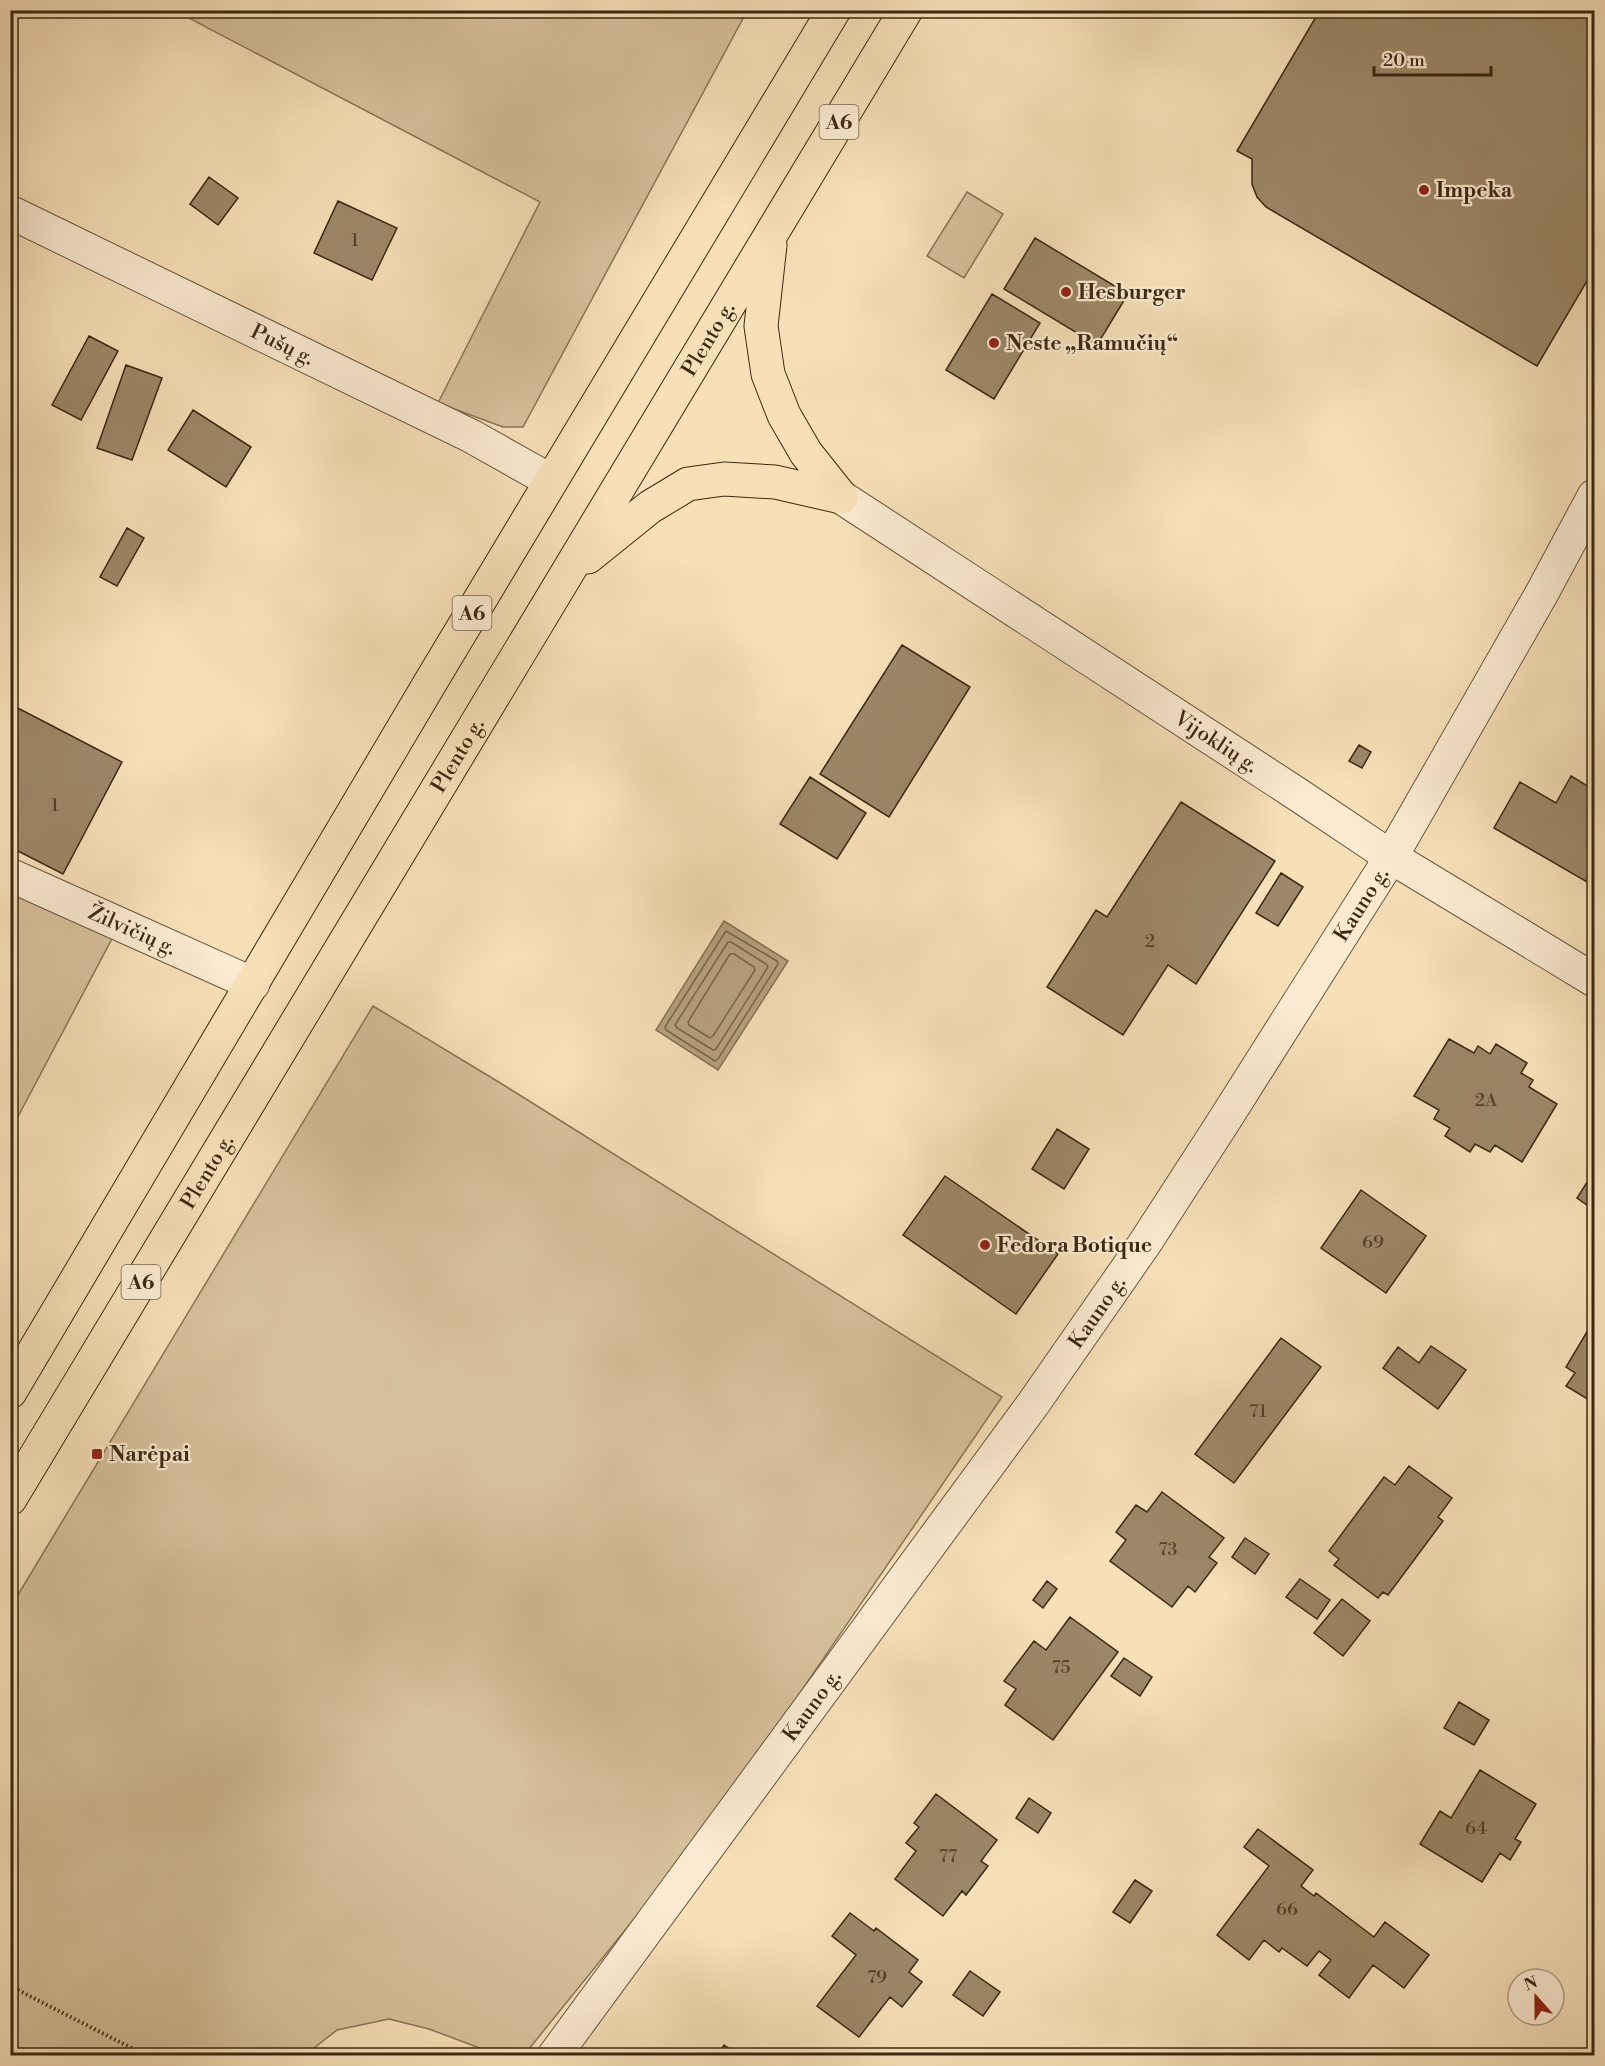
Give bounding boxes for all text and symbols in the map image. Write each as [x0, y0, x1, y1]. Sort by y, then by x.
scale bar [1374, 39, 1491, 77]
text: 20 m [1383, 49, 1425, 72]
road number: A6 [820, 105, 858, 139]
place label: Impeka [1436, 178, 1513, 204]
marker: Impeka [1417, 183, 1431, 197]
house number: 1 [351, 229, 359, 252]
place label: Hesburger [1078, 280, 1186, 306]
marker: Hesburger [1059, 285, 1073, 299]
street label: Plento g. [677, 297, 741, 381]
street label: Pušų g. [246, 319, 318, 372]
place label: Neste „Ramučių“ [1006, 331, 1178, 357]
marker: Neste „Ramučių“ [987, 336, 1001, 350]
road number: A6 [452, 596, 492, 630]
street label: Vijoklių g. [1168, 705, 1263, 779]
street label: Plento g. [426, 714, 491, 798]
house number: 1 [51, 794, 59, 817]
street label: Kauno g. [1329, 863, 1395, 947]
street label: Žilvičių g. [84, 898, 180, 962]
house number: 2 [1145, 930, 1155, 953]
house number: 2A [1475, 1089, 1498, 1112]
street label: Plento g. [175, 1130, 240, 1214]
house number: 69 [1362, 1231, 1384, 1254]
place label: Fedora Botique [997, 1233, 1152, 1259]
marker: Fedora Botique [978, 1238, 992, 1252]
road number: A6 [122, 1265, 160, 1299]
street label: Kauno g. [1063, 1271, 1132, 1354]
house number: 71 [1249, 1400, 1267, 1423]
place label: Narėpai [109, 1442, 190, 1468]
marker: Narėpai [90, 1447, 104, 1461]
house number: 73 [1159, 1538, 1177, 1561]
house number: 75 [1052, 1656, 1070, 1679]
street label: Kauno g. [777, 1665, 847, 1747]
house number: 64 [1465, 1817, 1487, 1840]
house number: 77 [939, 1845, 957, 1868]
house number: 66 [1276, 1898, 1298, 1921]
house number: 79 [867, 1966, 887, 1989]
north arrow [1506, 1967, 1566, 2027]
text: N [1521, 1972, 1541, 1996]

